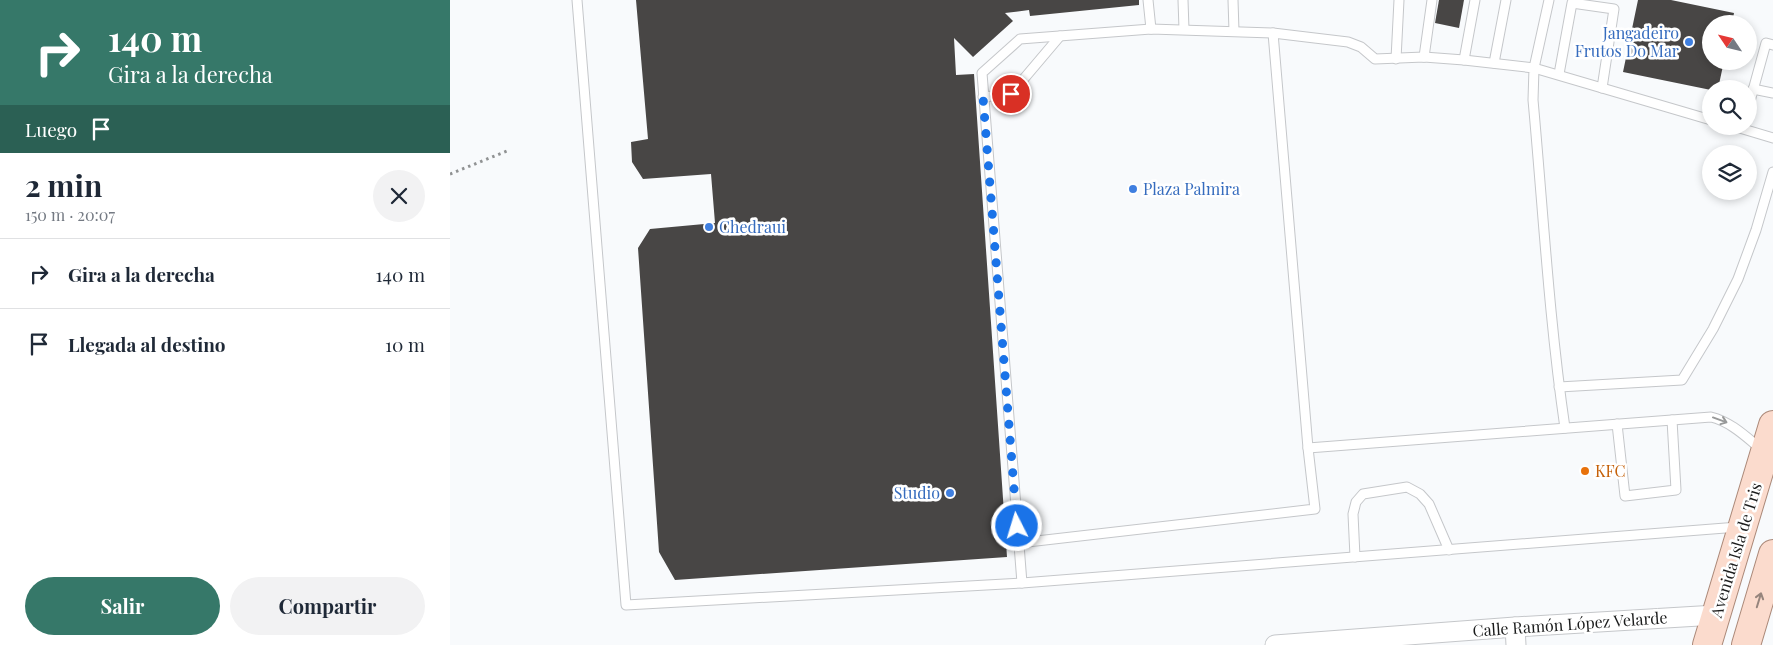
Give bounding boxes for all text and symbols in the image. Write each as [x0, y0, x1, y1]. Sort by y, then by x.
text: 140 m [108, 14, 202, 61]
north arrow [1702, 15, 1758, 70]
map controls [1702, 15, 1757, 200]
icon: right [25, 20, 90, 85]
place label: Jangadeiro Frutos Do Mar [1575, 22, 1679, 61]
marker: Jangadeiro Frutos Do Mar [1683, 36, 1695, 48]
text: Gira a la derecha [108, 59, 273, 89]
pin [990, 73, 1032, 115]
icon: arrive [997, 80, 1025, 108]
button: search [1702, 80, 1757, 135]
icon: arrive [87, 115, 115, 143]
text: Luego [25, 116, 77, 142]
button: layers [1702, 145, 1757, 200]
text: 2 min [25, 165, 102, 205]
button: close [373, 170, 425, 222]
place label: Plaza Palmira [1143, 178, 1240, 199]
marker: Plaza Palmira [1127, 183, 1139, 195]
text: 150 m · 20:07 [25, 204, 115, 225]
place label: Chedraui [719, 216, 786, 237]
marker: Chedraui [703, 221, 715, 233]
icon: right [25, 260, 53, 288]
text: Gira a la derecha [68, 261, 215, 287]
text: 140 m [376, 261, 425, 287]
icon: arrive [25, 330, 53, 358]
text: Llegada al destino [68, 331, 226, 357]
text: 10 m [385, 331, 425, 357]
one-way arrow [1712, 416, 1727, 425]
place label: KFC [1595, 460, 1625, 481]
marker: KFC [1579, 465, 1591, 477]
street label: Avenida Isla de Tris [1705, 480, 1766, 621]
place label: Studio [894, 482, 940, 503]
marker: Studio [944, 487, 956, 499]
position arrow [990, 499, 1042, 551]
button: Salir [25, 577, 220, 635]
button: Compartir [230, 577, 425, 635]
one-way arrow [1755, 592, 1765, 608]
street label: Calle Ramón López Velarde [1472, 606, 1668, 641]

